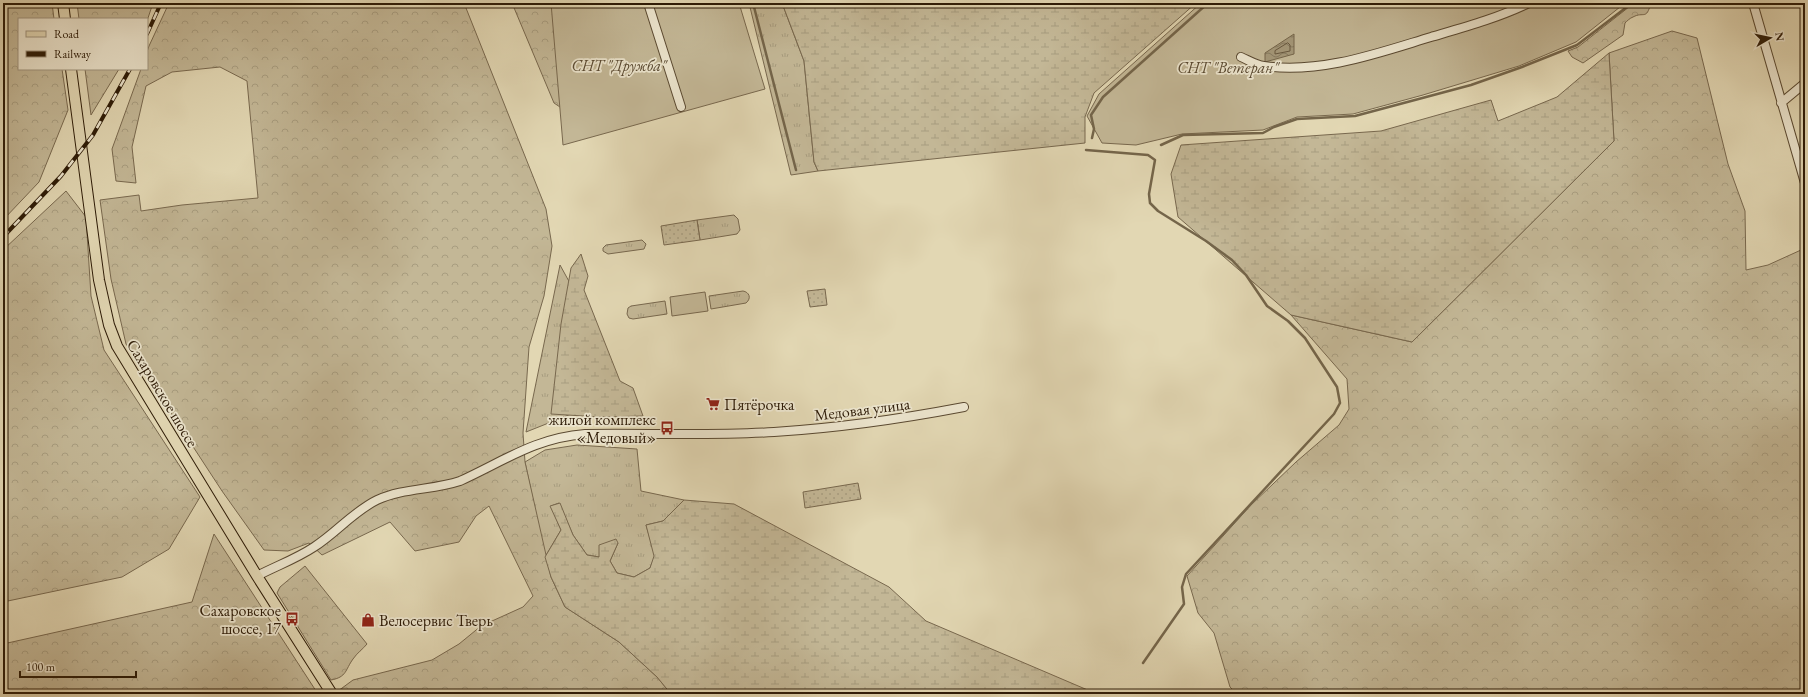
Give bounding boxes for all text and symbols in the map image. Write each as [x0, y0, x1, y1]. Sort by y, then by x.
legend [18, 18, 148, 70]
north arrow [1750, 18, 1790, 58]
text: Road [54, 26, 80, 42]
text: N [1772, 31, 1788, 42]
text: Railway [54, 46, 92, 62]
park label: СНТ "Дружба" [572, 55, 668, 76]
park label: СНТ "Ветеран" [1177, 57, 1280, 78]
street label: Сахаровское шоссе [122, 335, 203, 451]
street label: Медовая улица [813, 393, 912, 426]
place label: Пятёрочка [724, 394, 795, 415]
supermarket icon: Пятёрочка [705, 396, 721, 412]
place label: жилой комплекс «Медовый» [548, 409, 656, 448]
bus stop icon: жилой комплекс «Медовый» [659, 420, 675, 436]
place label: Сахаровское шоссе, 17 [199, 600, 281, 639]
place label: Велосервис Тверь [379, 610, 493, 631]
bus stop icon: Сахаровское шоссе, 17 [284, 611, 300, 627]
shop icon: Велосервис Тверь [360, 612, 376, 628]
scale bar [20, 653, 136, 679]
text: 100 m [26, 659, 56, 675]

